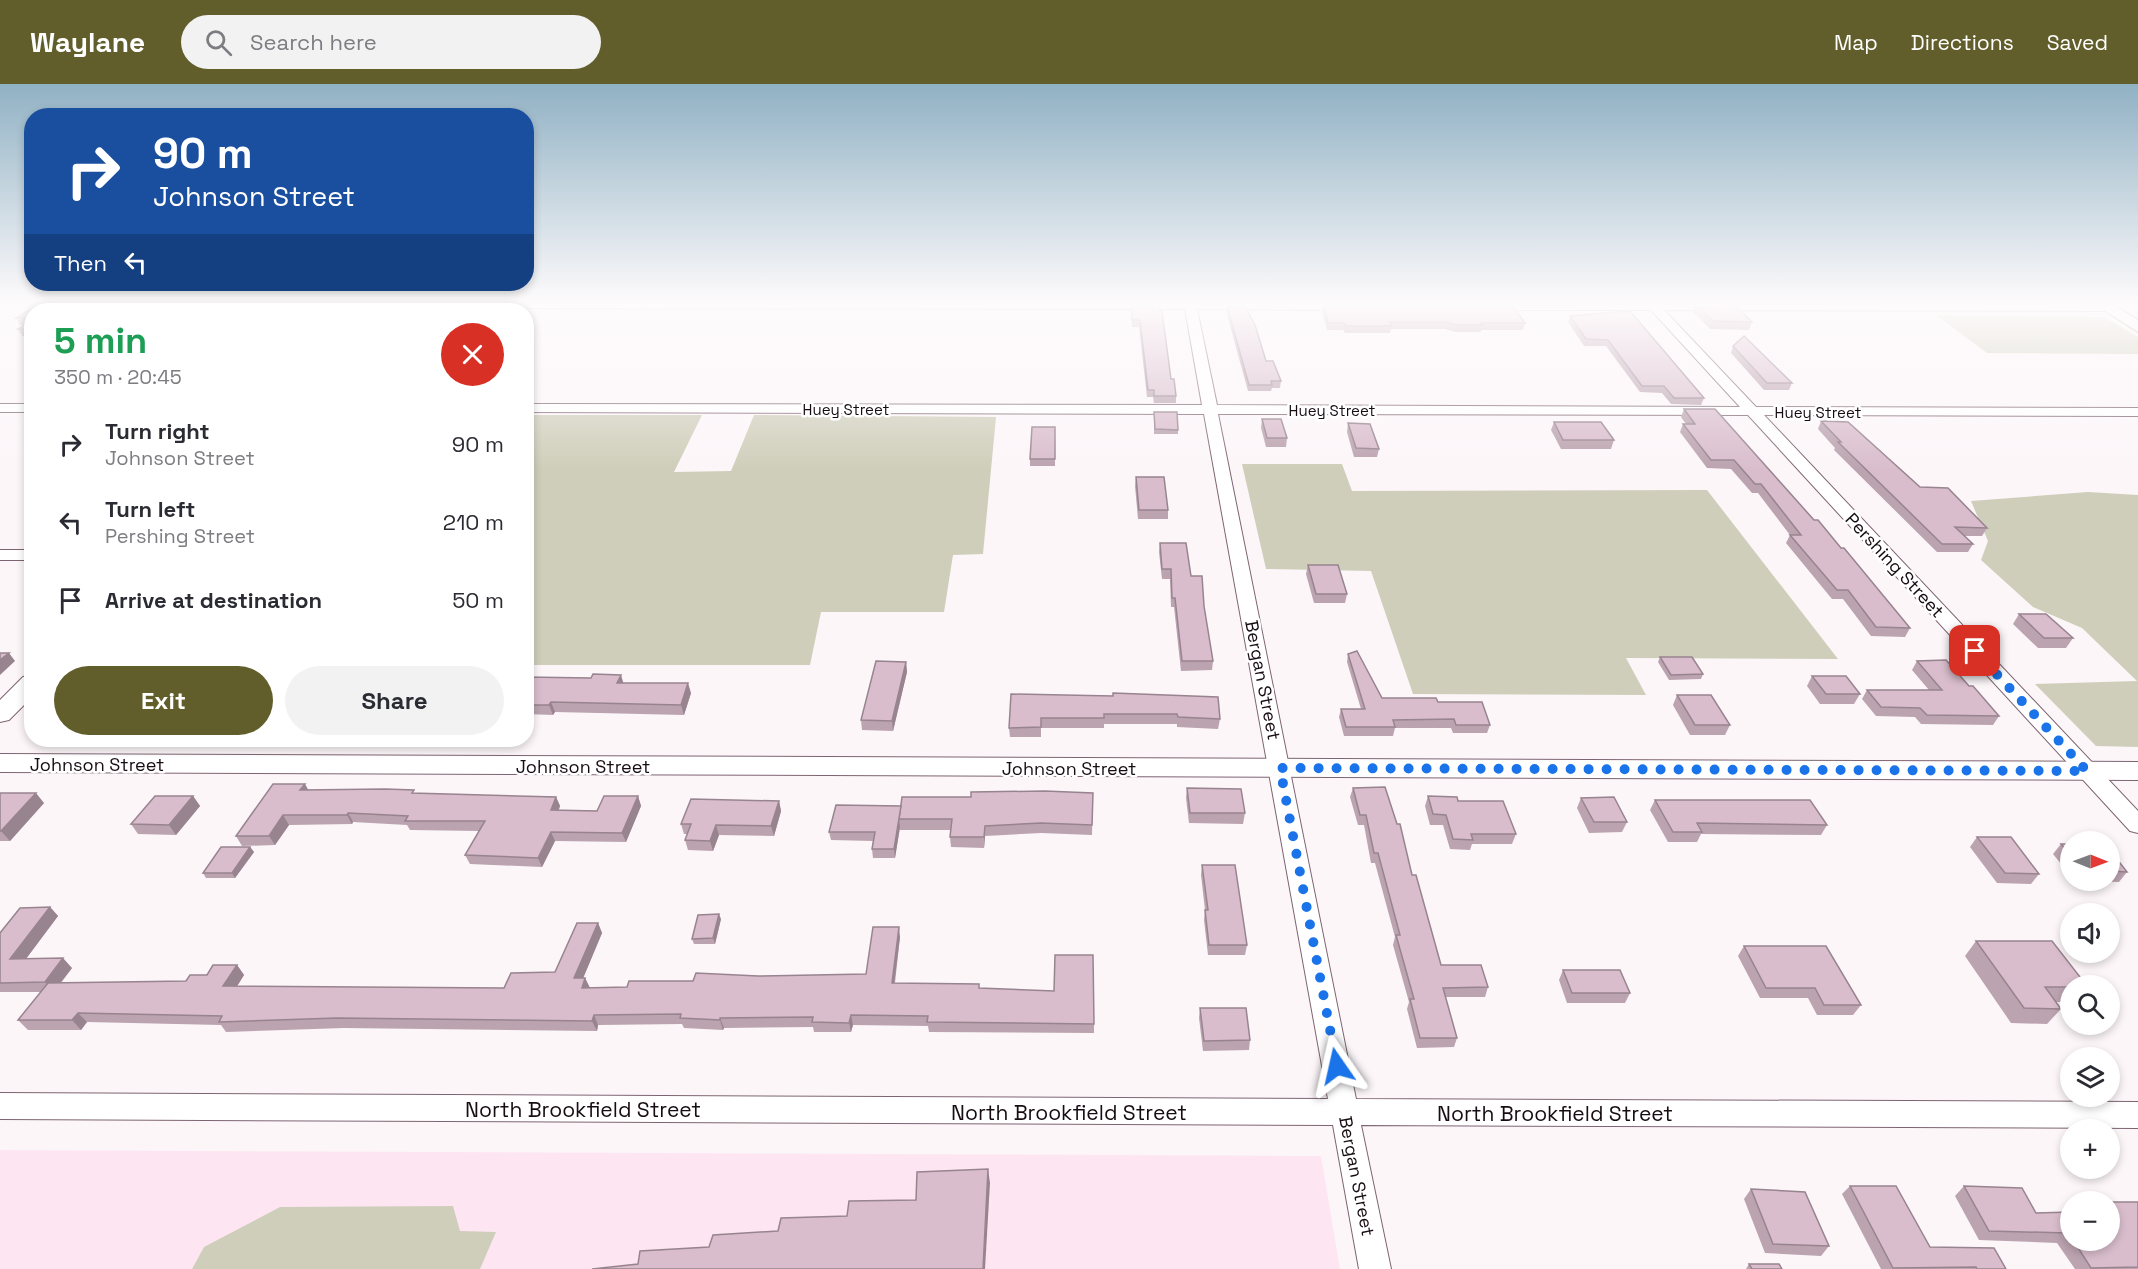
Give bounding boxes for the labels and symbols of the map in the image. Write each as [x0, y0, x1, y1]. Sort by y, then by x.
street label: Huey Street [803, 400, 889, 419]
street label: Huey Street [1289, 401, 1375, 420]
street label: Huey Street [1775, 403, 1861, 422]
street label: Pershing Street [1841, 508, 1949, 622]
street label: Bergan Street [1240, 618, 1286, 742]
pin [1949, 625, 2000, 676]
street label: Johnson Street [30, 753, 164, 776]
street label: Johnson Street [516, 755, 650, 778]
street label: Johnson Street [1002, 757, 1136, 780]
north arrow [2060, 831, 2120, 891]
position arrow [1305, 1034, 1369, 1098]
street label: North Brookfield Street [465, 1096, 701, 1123]
street label: North Brookfield Street [951, 1099, 1187, 1126]
street label: North Brookfield Street [1437, 1100, 1673, 1127]
street label: Bergan Street [1334, 1114, 1380, 1238]

